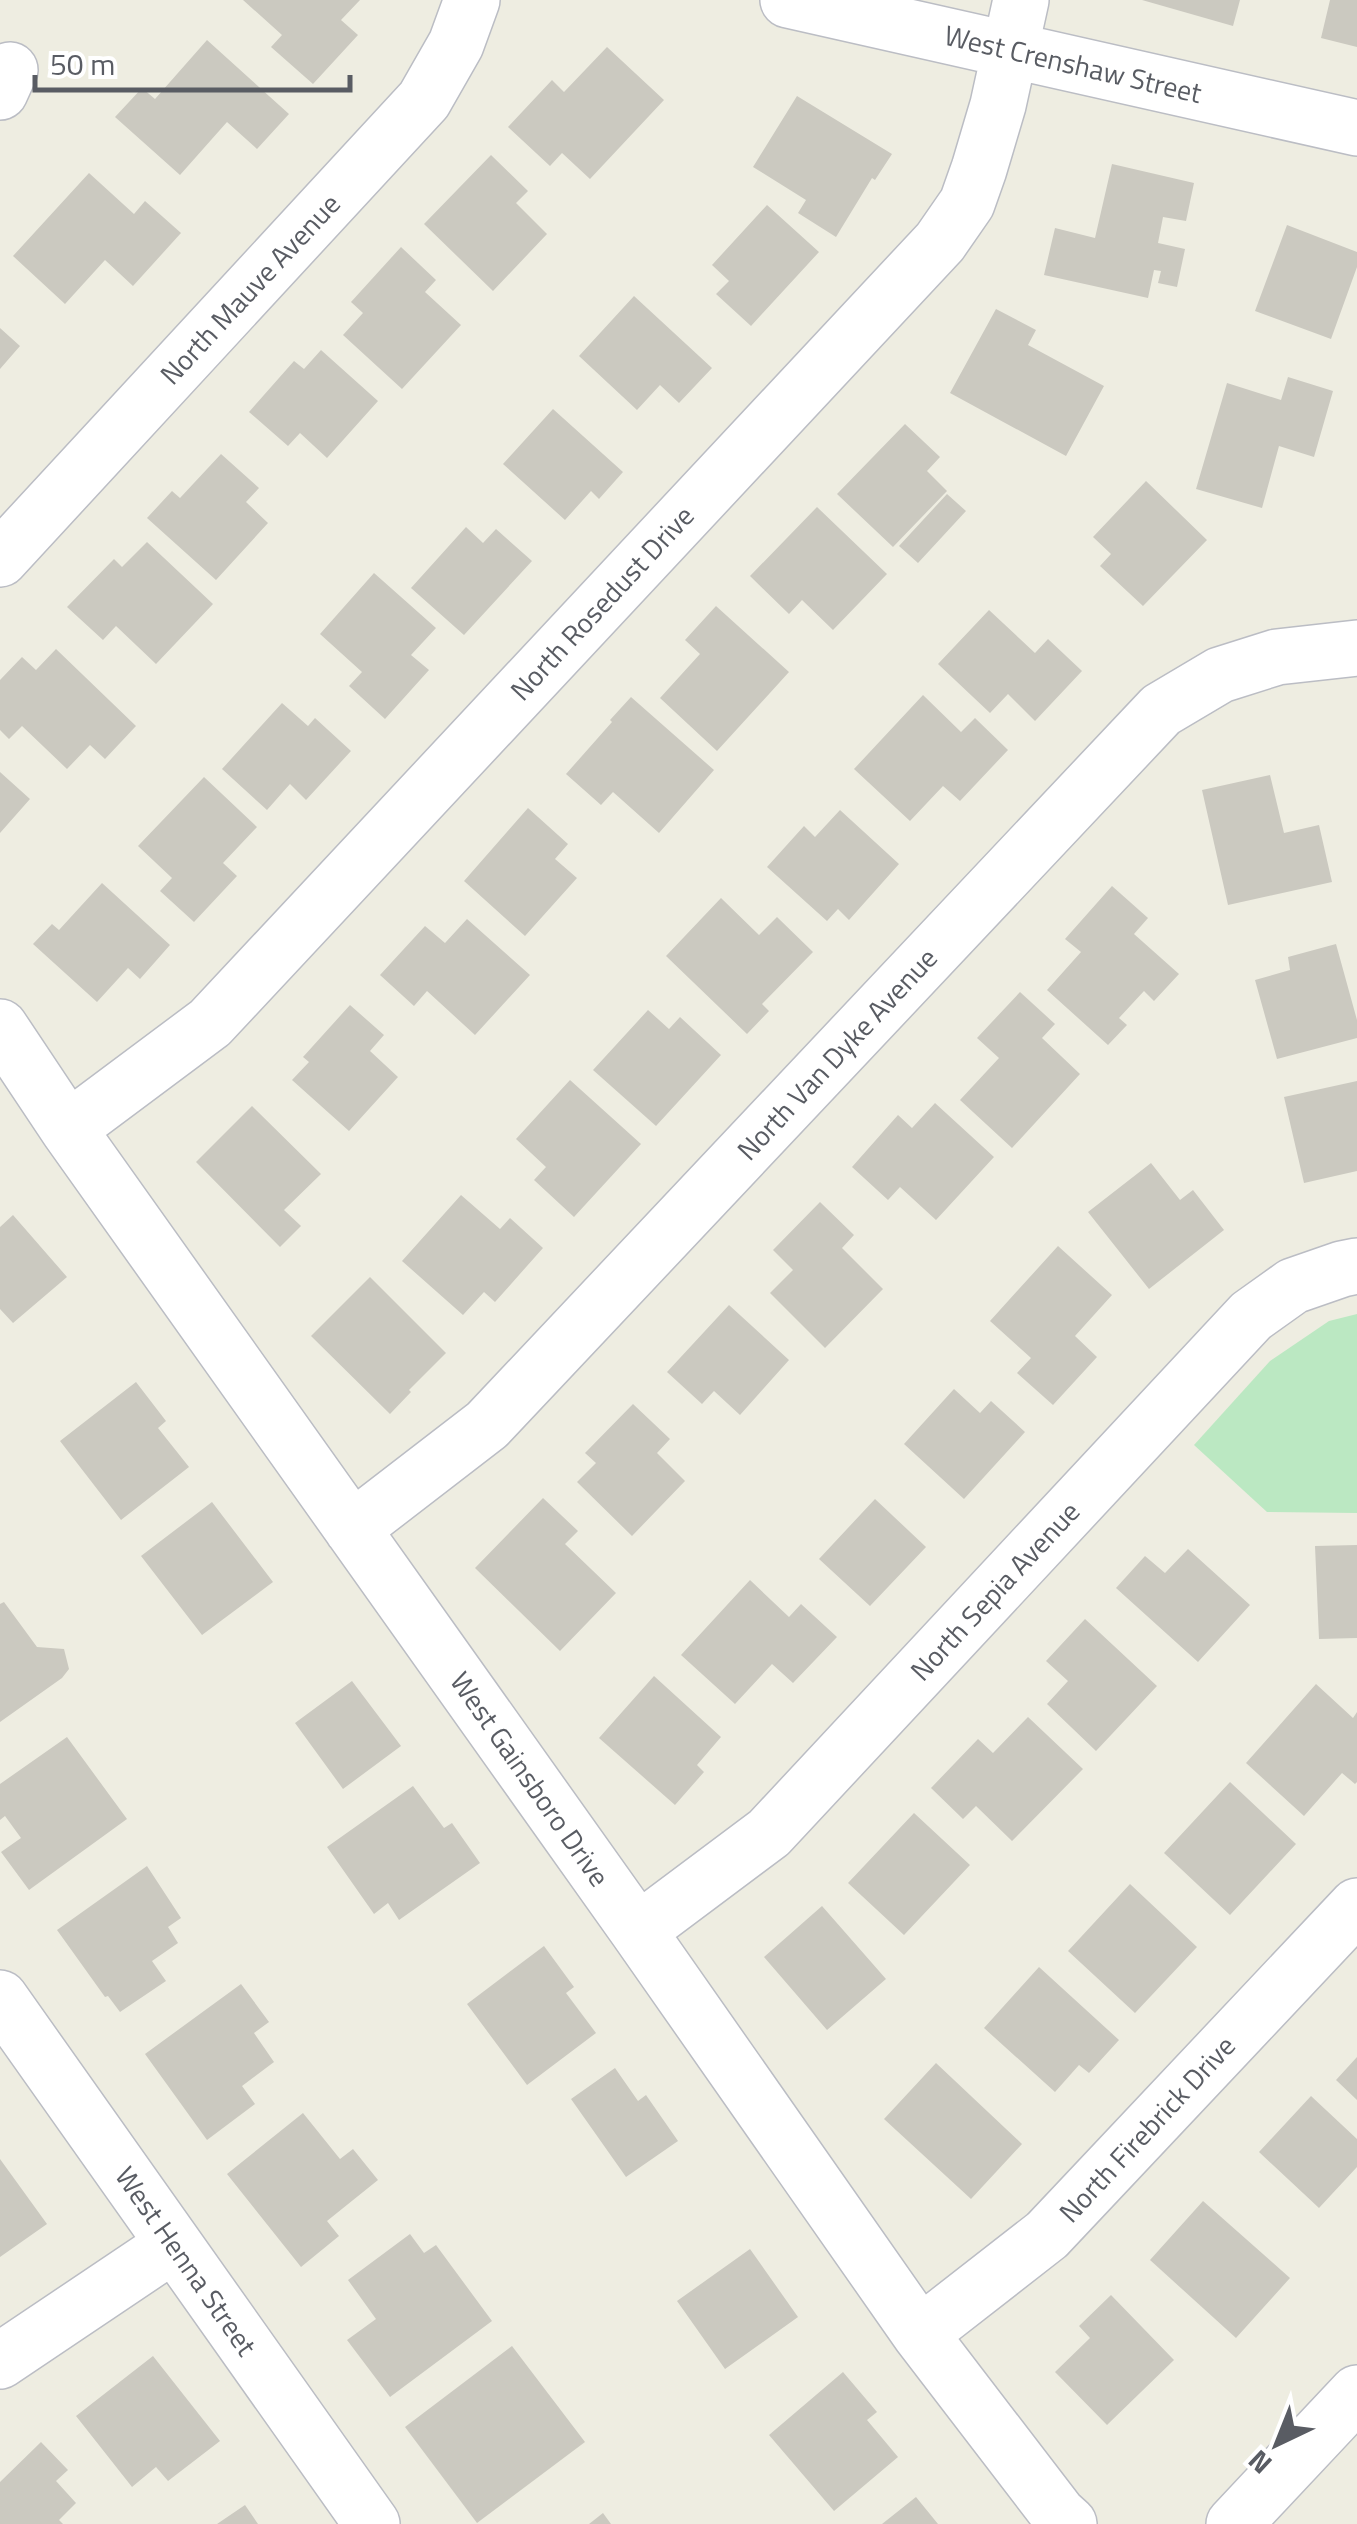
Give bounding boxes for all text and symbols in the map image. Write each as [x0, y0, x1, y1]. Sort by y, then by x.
street label: West Crenshaw Street [940, 13, 1206, 114]
scale bar [35, 30, 350, 92]
text: 50 m [50, 41, 115, 87]
street label: North Mauve Avenue [149, 183, 350, 394]
street label: North Rosedust Drive [500, 495, 704, 710]
street label: North Van Dyke Avenue [726, 937, 947, 1170]
street label: North Sepia Avenue [900, 1491, 1090, 1690]
street label: West Gainsboro Drive [440, 1662, 621, 1895]
street label: North Firebrick Drive [1048, 2025, 1245, 2232]
street label: West Henna Street [105, 2157, 268, 2364]
north arrow [1227, 2394, 1327, 2494]
text: N [1238, 2440, 1281, 2485]

